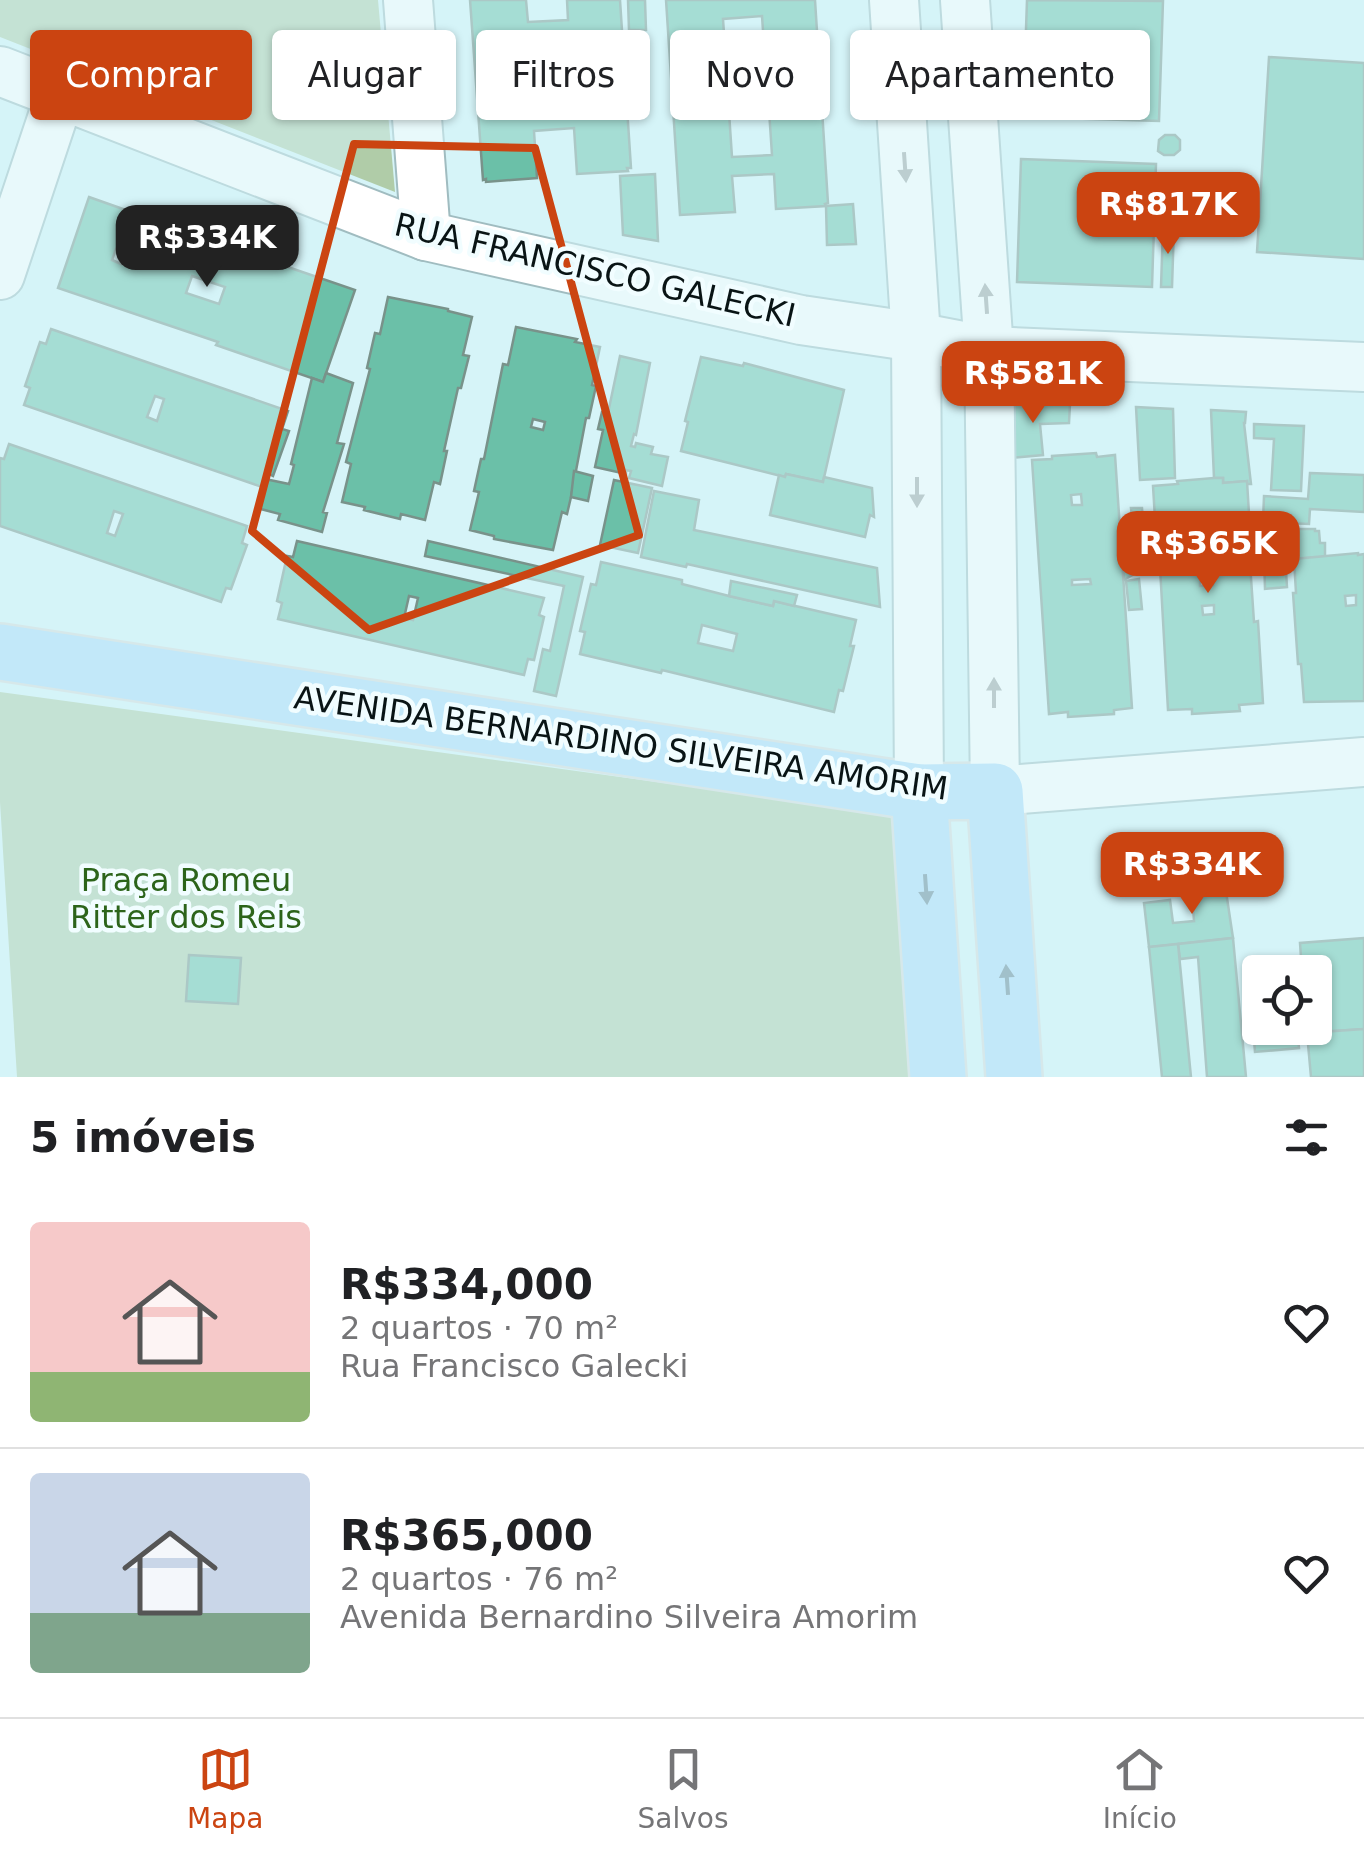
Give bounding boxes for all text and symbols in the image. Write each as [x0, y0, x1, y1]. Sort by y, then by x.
chip: Comprar [30, 30, 252, 120]
chip: Alugar [272, 30, 456, 120]
chip: Filtros [476, 30, 650, 120]
chip: Novo [670, 30, 830, 120]
chip: Apartamento [850, 30, 1150, 120]
one-way arrow [897, 152, 913, 184]
pin: R$817K [1087, 172, 1249, 257]
text: R$817K [1099, 185, 1237, 223]
pin: R$334K [126, 205, 288, 290]
street label: RUA FRANCISCO GALECKI [391, 205, 799, 335]
text: R$334K [138, 218, 276, 256]
one-way arrow [977, 282, 993, 314]
pin: R$581K [952, 341, 1114, 426]
text: R$581K [964, 354, 1102, 392]
one-way arrow [910, 476, 926, 508]
pin: R$365K [1127, 511, 1289, 596]
text: R$365K [1139, 524, 1277, 562]
one-way arrow [986, 677, 1002, 709]
street label: AVENIDA BERNARDINO SILVEIRA AMORIM [292, 678, 950, 808]
pin: R$334K [1111, 832, 1273, 917]
text: R$334K [1123, 845, 1261, 883]
park label: Praça Romeu Ritter dos Reis [70, 861, 302, 936]
one-way arrow [918, 873, 934, 905]
map controls [1242, 955, 1332, 1045]
button: locate [1242, 955, 1332, 1045]
one-way arrow [999, 963, 1015, 995]
icon: filters [1279, 1110, 1334, 1165]
text: 5 imóveis [30, 1113, 256, 1162]
text: R$334,000 [340, 1260, 593, 1309]
icon: home [110, 1262, 230, 1382]
icon: heart [1279, 1295, 1334, 1350]
text: 2 quartos · 70 m² [340, 1309, 618, 1347]
text: Rua Francisco Galecki [340, 1347, 688, 1385]
text: R$365,000 [340, 1511, 593, 1560]
icon: home [110, 1513, 230, 1633]
icon: heart [1279, 1546, 1334, 1601]
text: 2 quartos · 76 m² [340, 1560, 618, 1598]
text: Avenida Bernardino Silveira Amorim [340, 1598, 918, 1636]
tab: Mapa [187, 1742, 263, 1835]
tab: Salvos [638, 1742, 729, 1835]
tab: Início [1103, 1742, 1177, 1835]

